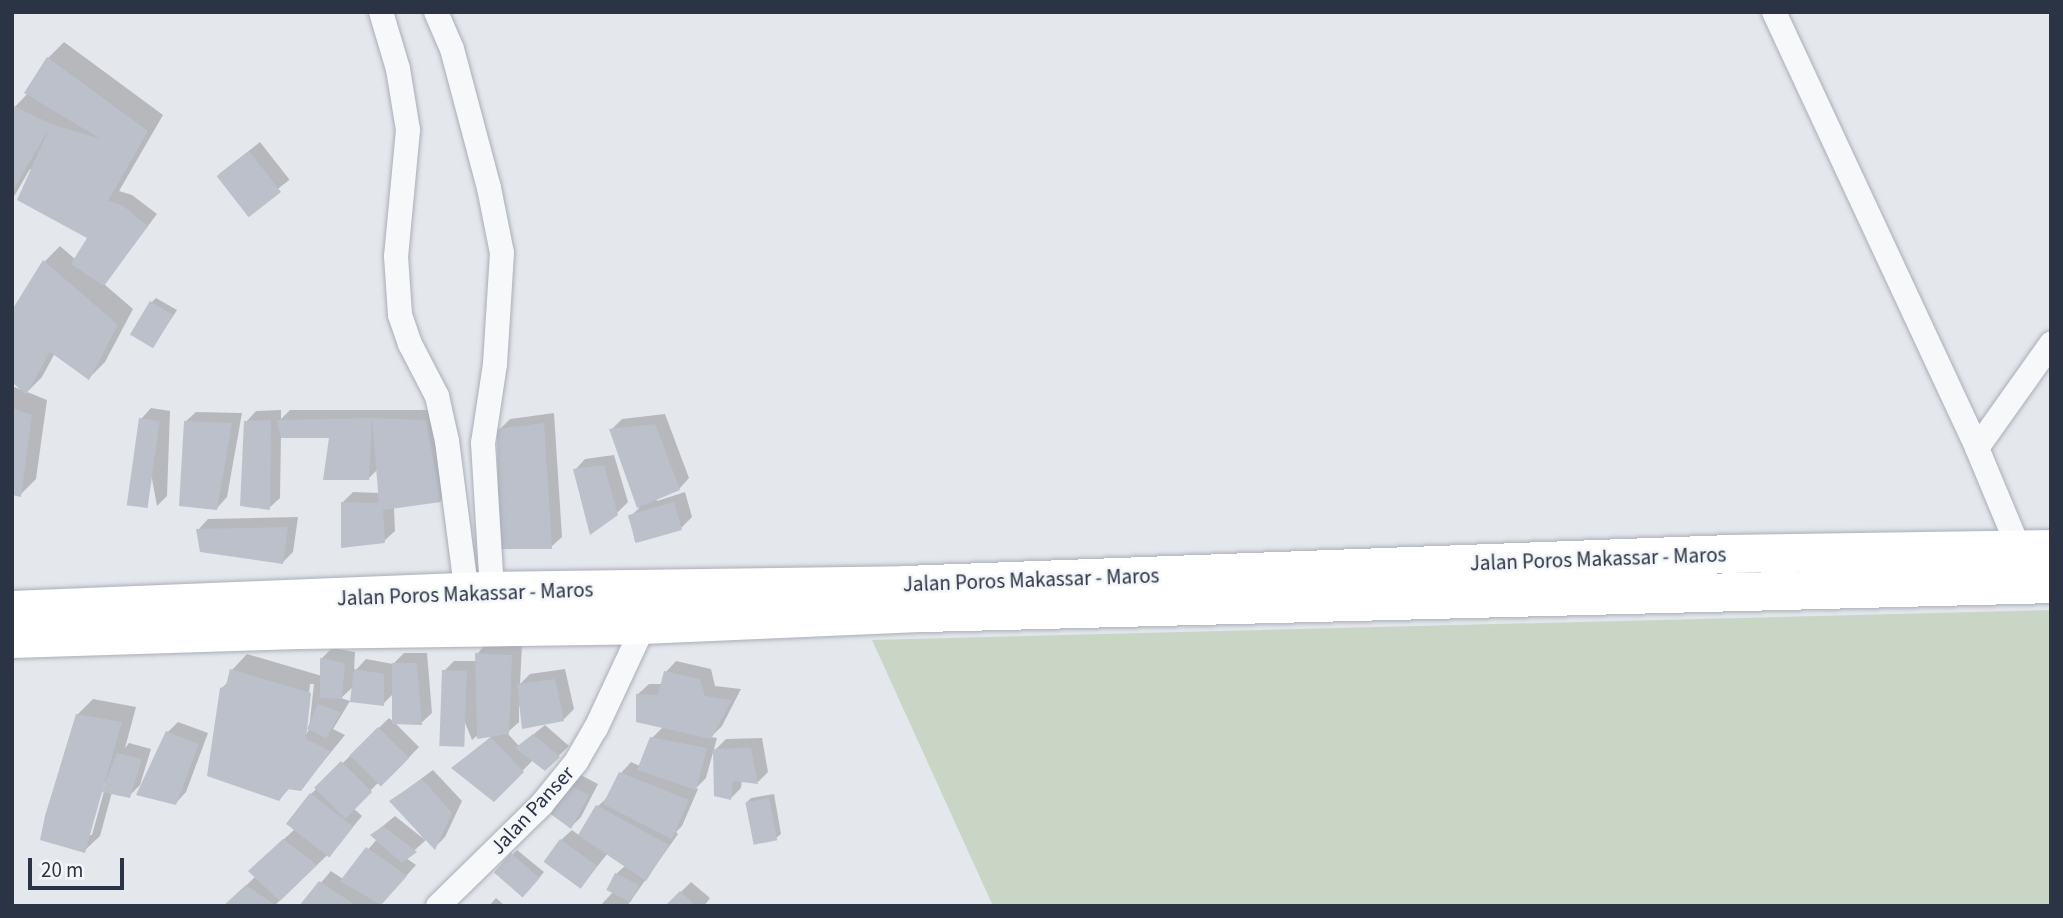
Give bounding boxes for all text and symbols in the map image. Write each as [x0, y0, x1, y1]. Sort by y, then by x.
street label: Jalan Poros Makassar - Maros [1469, 542, 1727, 576]
street label: Jalan Poros Makassar - Maros [902, 563, 1160, 597]
street label: Jalan Poros Makassar - Maros [336, 577, 594, 611]
street label: Jalan Panser [485, 761, 579, 859]
scale bar [32, 844, 128, 888]
text: 20 m [41, 855, 83, 885]

